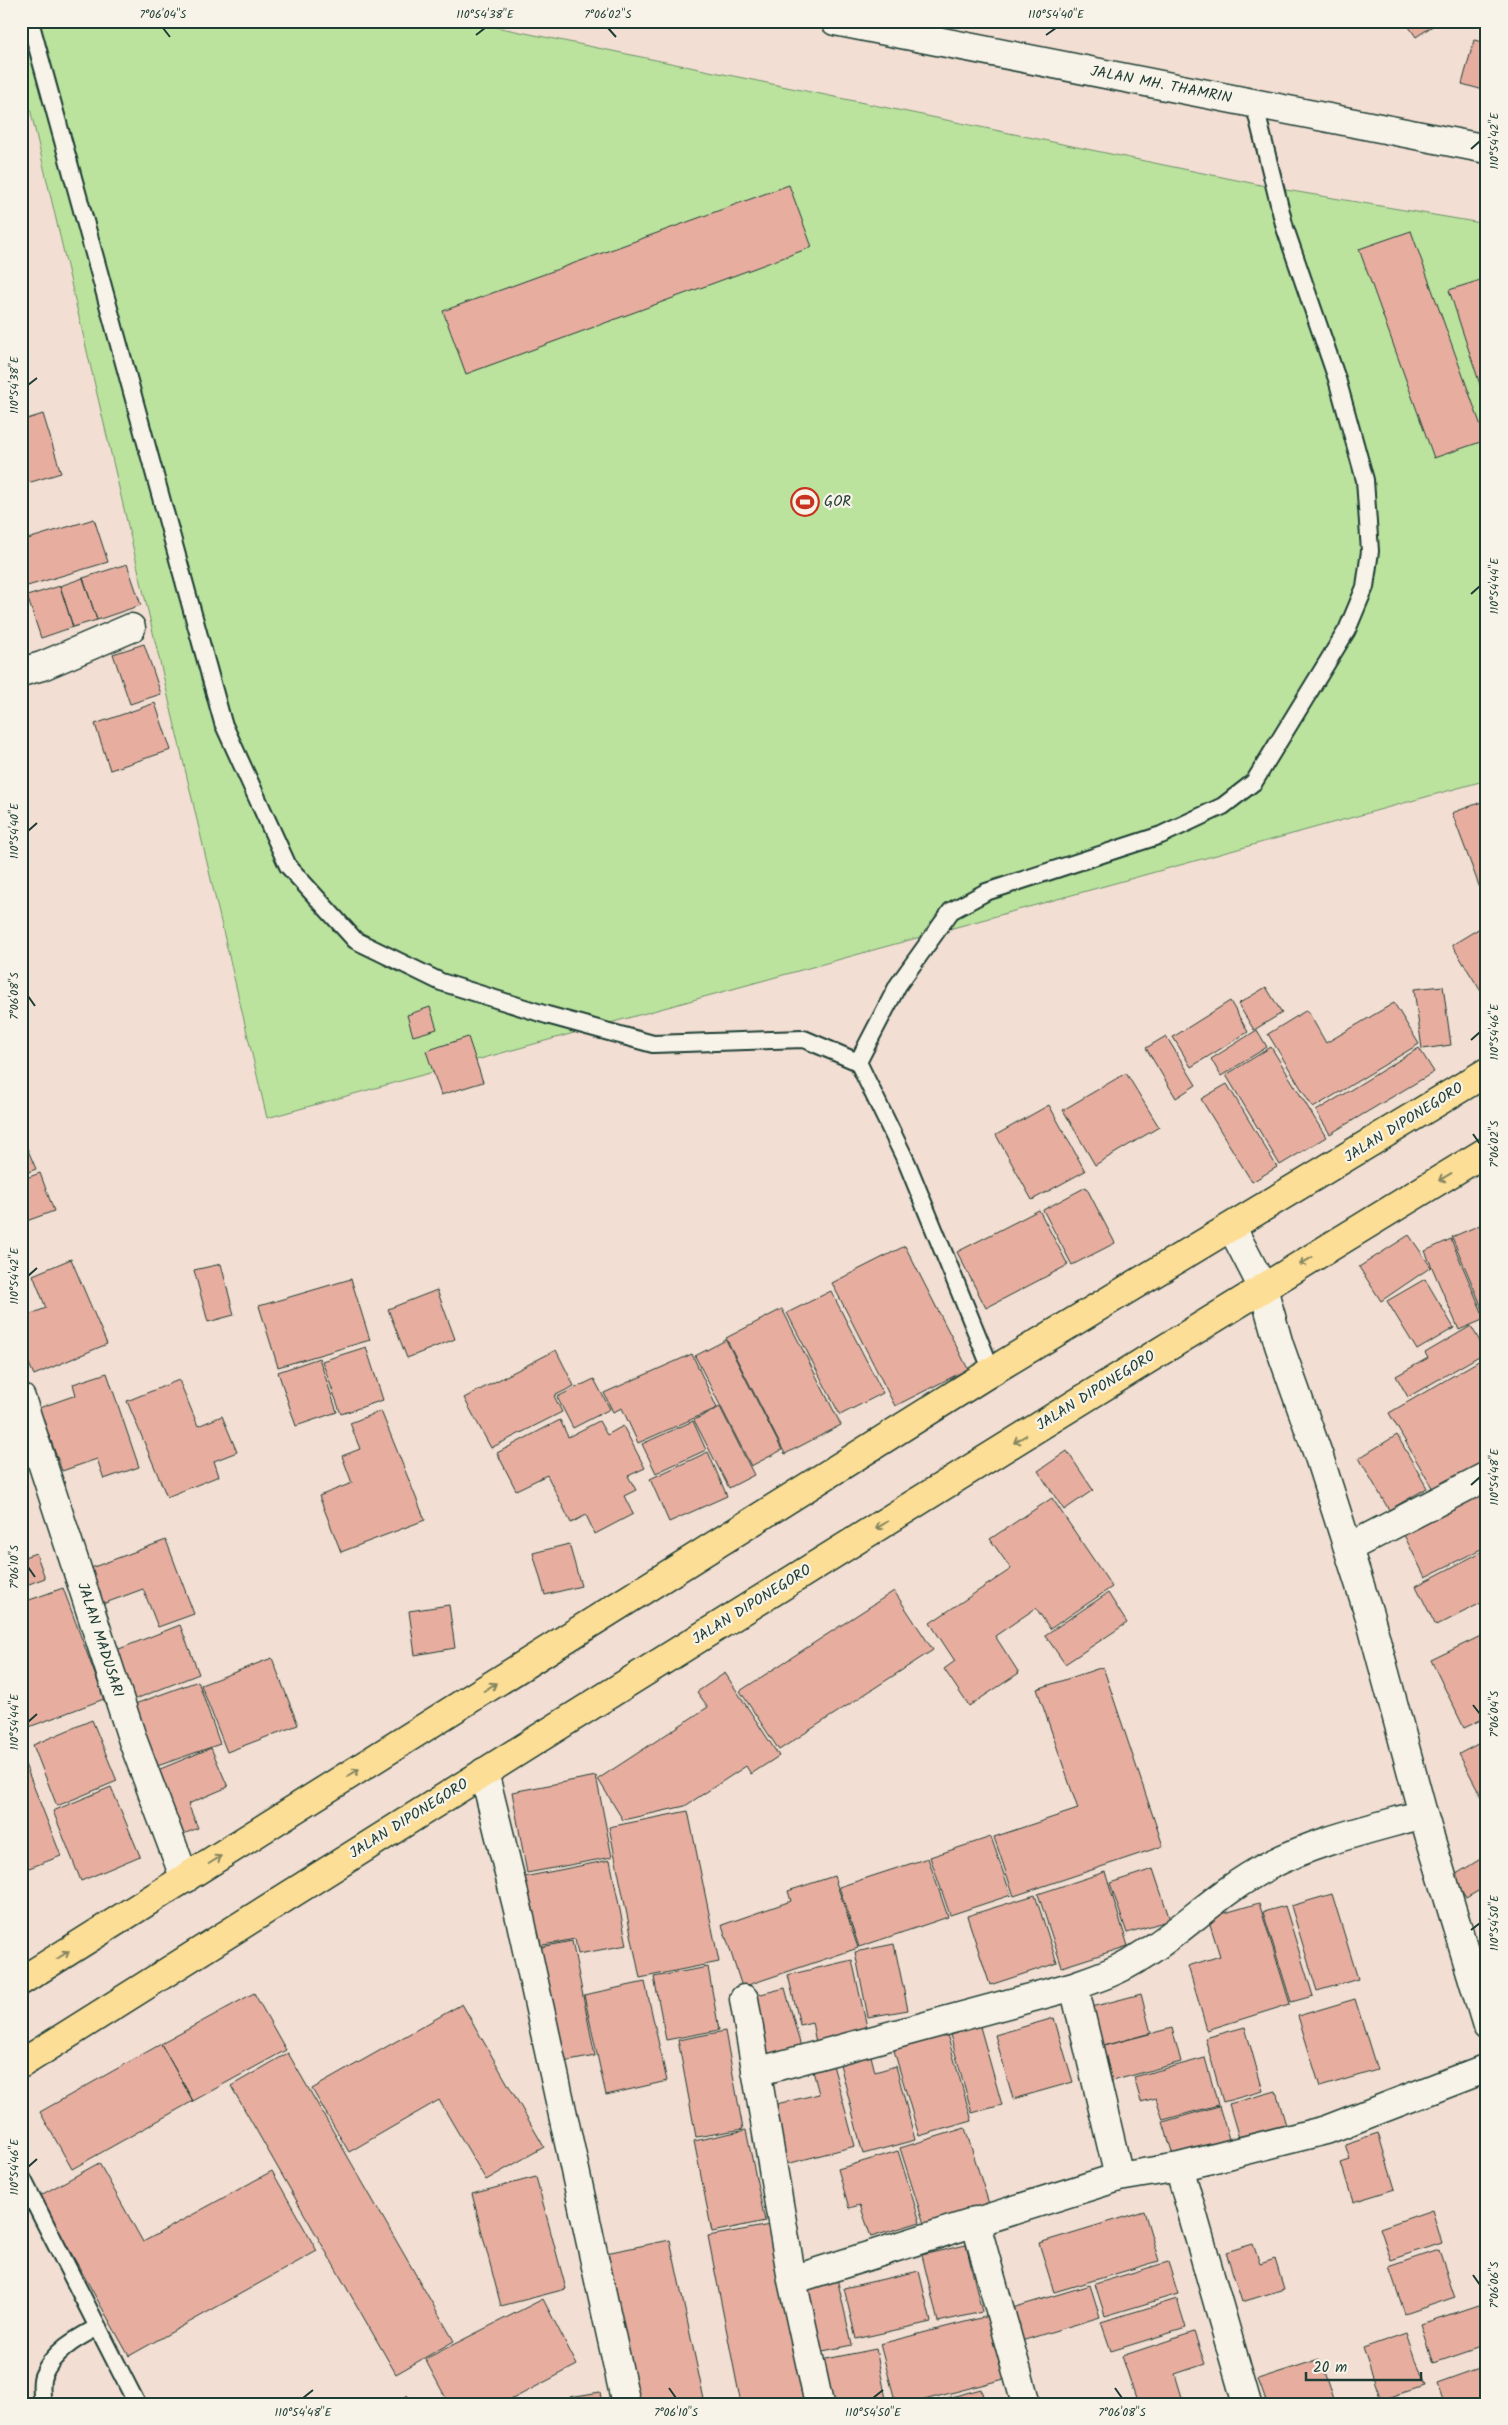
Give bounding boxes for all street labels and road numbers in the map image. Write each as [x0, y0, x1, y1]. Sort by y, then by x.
street label: JALAN MH. THAMRIN [1088, 60, 1234, 110]
street label: JALAN DIPONEGORO [1340, 1077, 1468, 1169]
street label: JALAN DIPONEGORO [1032, 1345, 1160, 1437]
street label: JALAN DIPONEGORO [688, 1559, 816, 1651]
street label: JALAN MADUSARI [70, 1579, 130, 1701]
street label: JALAN DIPONEGORO [345, 1773, 473, 1865]

